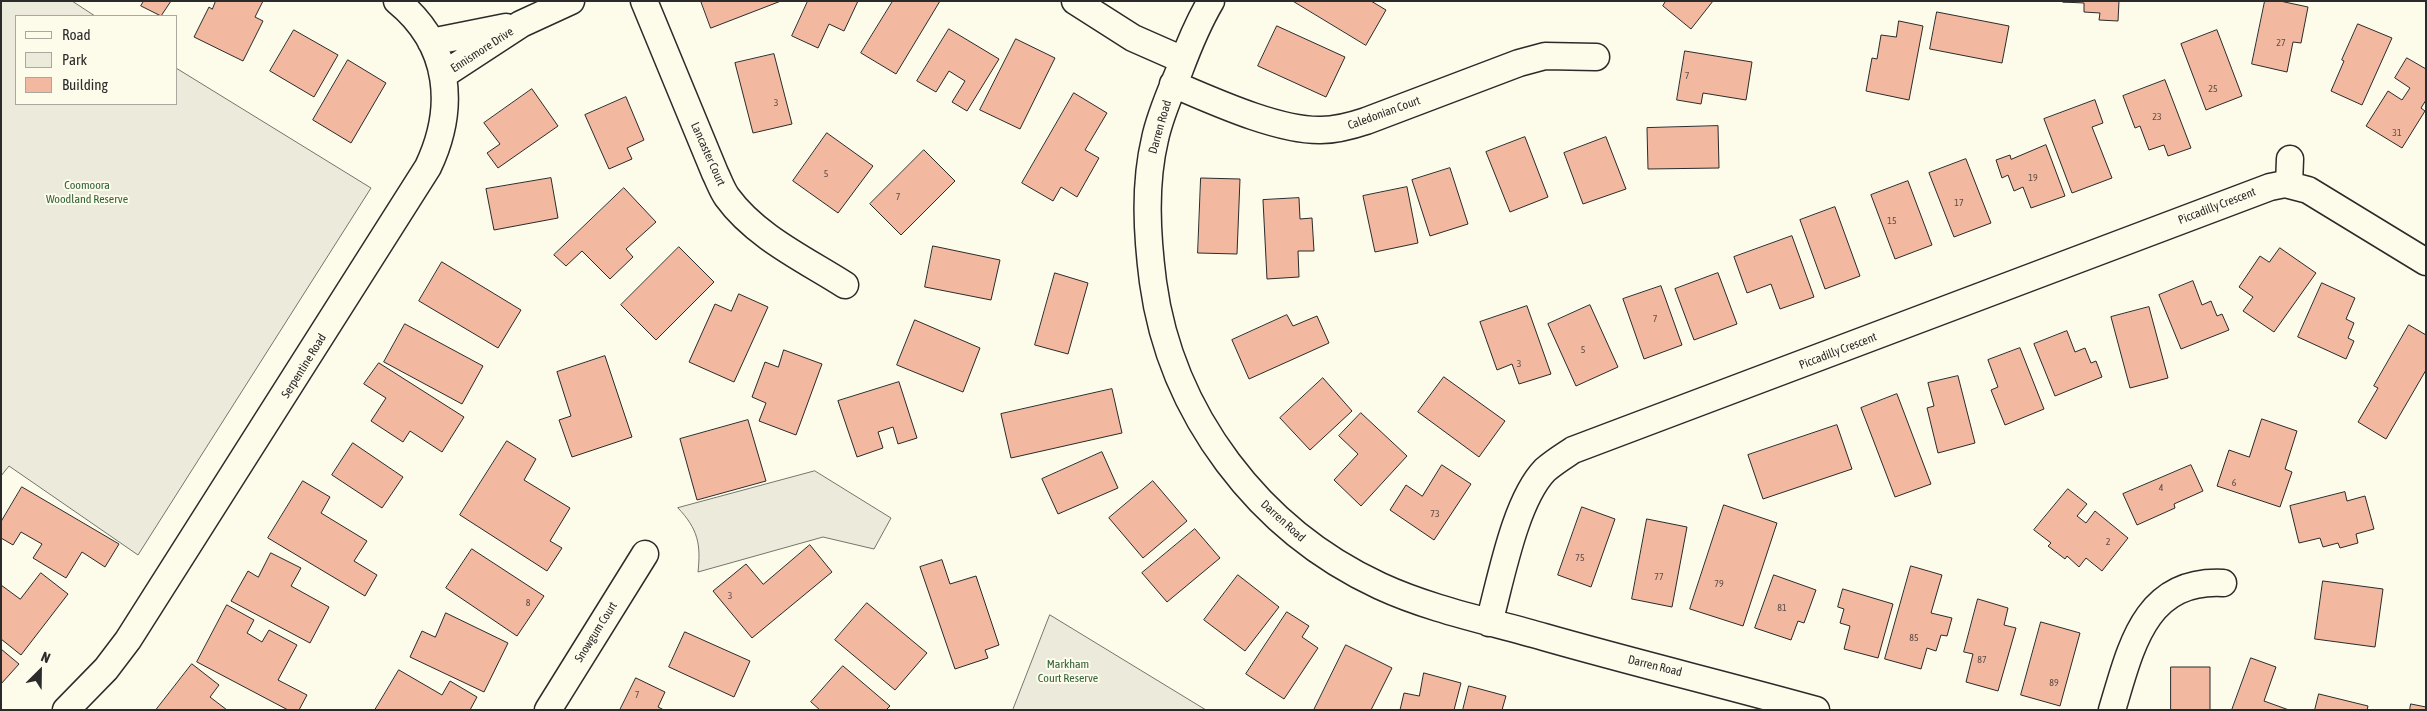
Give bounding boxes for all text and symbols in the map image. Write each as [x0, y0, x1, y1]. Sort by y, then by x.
legend [15, 15, 178, 105]
street label: Ennismore Drive [448, 24, 516, 76]
text: Road [62, 26, 91, 43]
house number: 27 [2276, 37, 2286, 49]
text: Park [62, 51, 87, 68]
house number: 7 [1685, 70, 1689, 82]
text: Building [62, 76, 108, 93]
house number: 25 [2208, 83, 2218, 95]
street label: Caledonian Court [1346, 93, 1422, 133]
house number: 3 [774, 97, 778, 109]
street label: Darren Road [1145, 98, 1175, 156]
house number: 23 [2152, 111, 2162, 123]
street label: Lancaster Court [688, 120, 728, 188]
house number: 31 [2392, 127, 2402, 139]
house number: 5 [824, 168, 828, 180]
house number: 19 [2028, 172, 2038, 184]
park label: Coomoora Woodland Reserve [46, 178, 128, 206]
street label: Piccadilly Crescent [2176, 185, 2258, 227]
house number: 7 [896, 191, 900, 203]
house number: 17 [1954, 197, 1964, 209]
house number: 15 [1887, 215, 1897, 227]
house number: 7 [1653, 313, 1657, 325]
street label: Piccadilly Crescent [1797, 330, 1879, 372]
street label: Serpentine Road [279, 331, 329, 401]
house number: 5 [1581, 344, 1585, 356]
house number: 3 [1517, 358, 1521, 370]
house number: 6 [2232, 477, 2236, 489]
house number: 4 [2159, 482, 2163, 494]
street label: Darren Road [1258, 497, 1308, 545]
house number: 73 [1430, 508, 1440, 520]
house number: 2 [2106, 536, 2110, 548]
house number: 75 [1575, 552, 1585, 564]
house number: 77 [1654, 571, 1664, 583]
house number: 79 [1714, 578, 1724, 590]
house number: 3 [728, 590, 732, 602]
house number: 8 [526, 597, 530, 609]
street label: Snowgum Court [572, 599, 620, 665]
house number: 81 [1777, 602, 1787, 614]
house number: 85 [1909, 632, 1919, 644]
north arrow [15, 646, 65, 696]
text: N [39, 648, 53, 666]
street label: Darren Road [1626, 652, 1684, 680]
house number: 87 [1977, 654, 1987, 666]
park label: Markham Court Reserve [1038, 657, 1098, 685]
house number: 89 [2049, 677, 2059, 689]
house number: 7 [635, 689, 639, 701]

